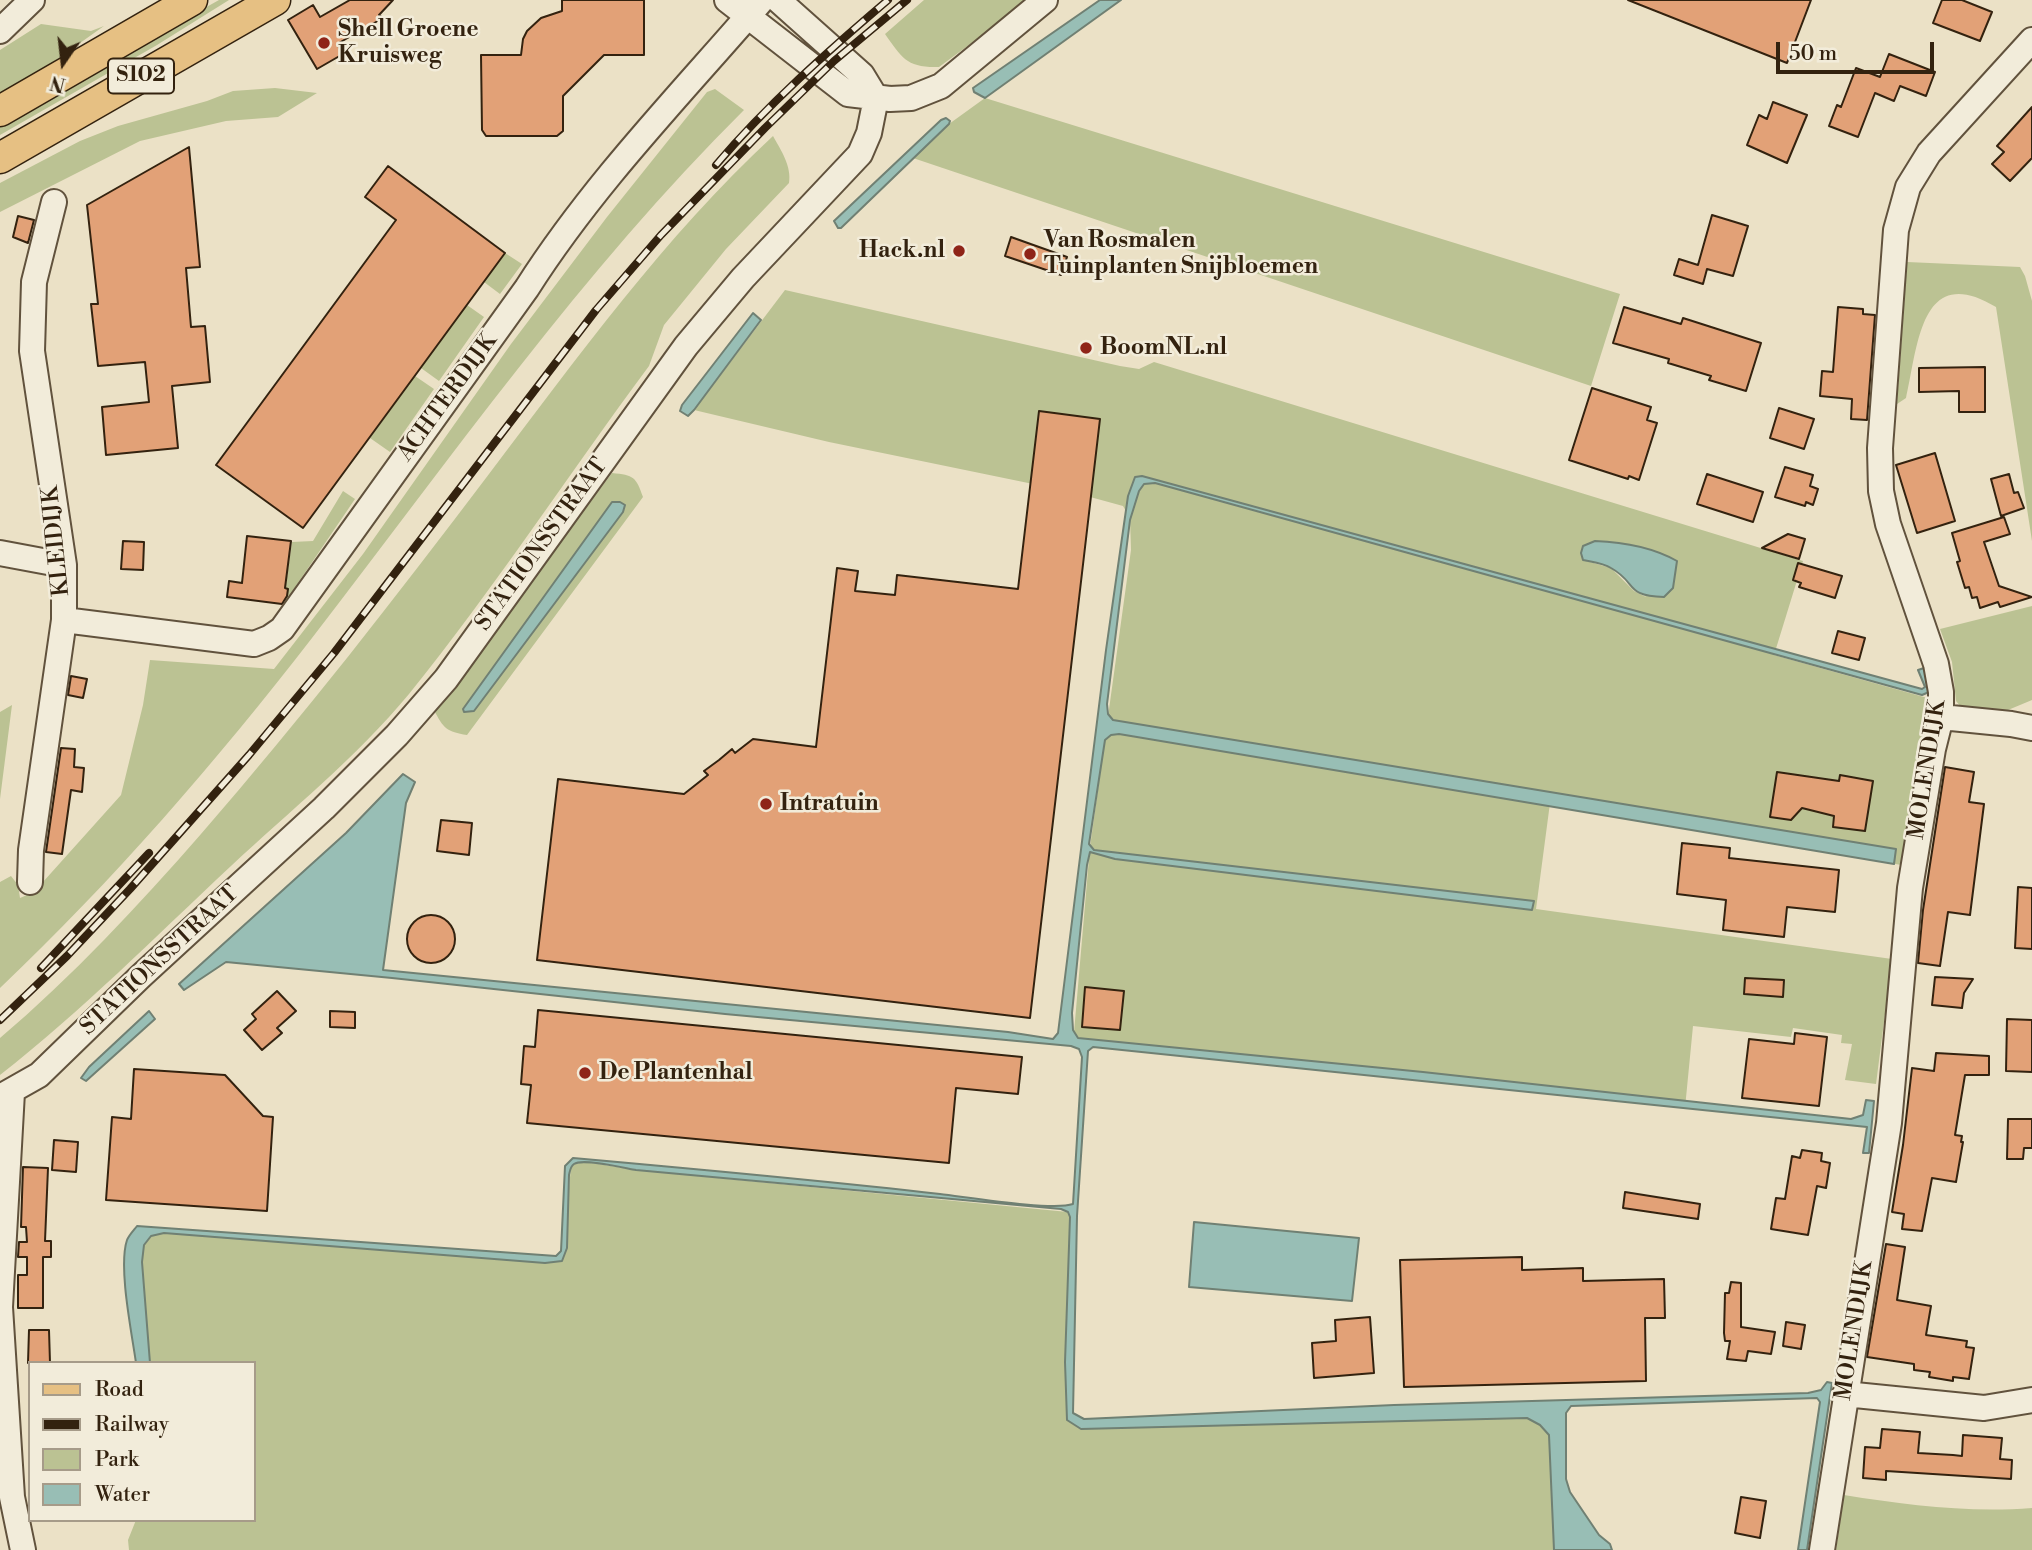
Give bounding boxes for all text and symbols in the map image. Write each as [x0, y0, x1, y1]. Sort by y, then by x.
place label: Shell Groene Kruisweg [338, 16, 478, 70]
north arrow [28, 28, 98, 98]
scale bar [1780, 28, 1938, 72]
marker: Shell Groene Kruisweg [316, 35, 332, 51]
text: 50 m [1789, 41, 1837, 67]
road number: S102 [108, 58, 174, 94]
text: N [48, 70, 68, 97]
place label: Van Rosmalen Tuinplanten Snijbloemen [1044, 227, 1318, 281]
place label: Hack.nl [859, 237, 945, 265]
marker: Hack.nl [951, 243, 967, 259]
marker: Van Rosmalen Tuinplanten Snijbloemen [1022, 246, 1038, 262]
street label: ACHTERDIJK [392, 329, 504, 467]
place label: BoomNL.nl [1100, 334, 1227, 362]
marker: BoomNL.nl [1078, 340, 1094, 356]
street label: STATIONSSTRAAT [470, 453, 614, 637]
street label: KLEIDIJK [37, 485, 77, 597]
street label: MOLENDIJK [1903, 698, 1953, 842]
place label: Intratuin [780, 790, 879, 818]
marker: Intratuin [758, 796, 774, 812]
street label: STATIONSSTRAAT [75, 880, 245, 1042]
place label: De Plantenhal [599, 1059, 752, 1087]
marker: De Plantenhal [577, 1065, 593, 1081]
street label: MOLENDIJK [1830, 1259, 1880, 1403]
legend [28, 1361, 256, 1522]
text: Road [95, 1377, 144, 1403]
text: Railway [95, 1412, 169, 1438]
text: Park [95, 1447, 139, 1473]
text: Water [95, 1482, 150, 1508]

